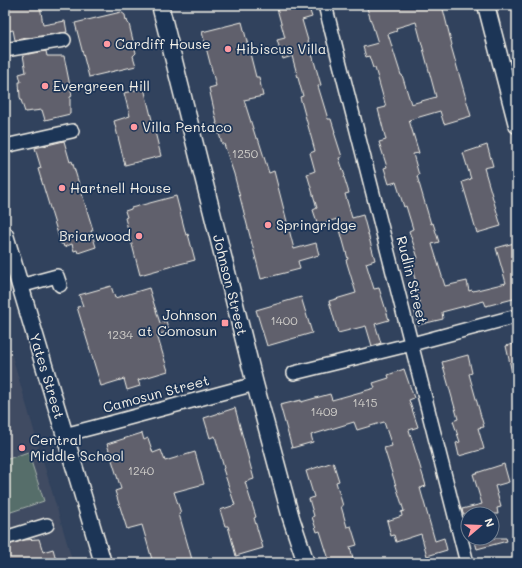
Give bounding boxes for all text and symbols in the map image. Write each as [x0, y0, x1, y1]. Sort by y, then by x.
place label: Cardiff House [115, 34, 211, 53]
marker: Cardiff House [102, 39, 112, 49]
place label: Hibiscus Villa [236, 39, 326, 58]
marker: Hibiscus Villa [223, 44, 233, 54]
place label: Evergreen Hill [53, 76, 150, 95]
marker: Evergreen Hill [40, 81, 50, 91]
place label: Villa Pentaco [142, 117, 232, 136]
marker: Villa Pentaco [129, 122, 139, 132]
house number: 1250 [232, 145, 259, 161]
place label: Hartnell House [70, 178, 171, 197]
marker: Hartnell House [57, 183, 67, 193]
place label: Springridge [276, 215, 357, 234]
marker: Springridge [263, 220, 273, 230]
place label: Briarwood [59, 226, 131, 245]
marker: Briarwood [134, 231, 144, 241]
street label: Johnson Street [209, 232, 252, 337]
street label: Rudlin Street [392, 234, 433, 326]
place label: Johnson at Comosun [138, 305, 217, 340]
house number: 1400 [270, 312, 298, 328]
marker: Johnson at Comosun [220, 318, 230, 328]
house number: 1234 [107, 326, 133, 342]
street label: Yates Street [25, 331, 70, 421]
street label: Camosun Street [101, 370, 211, 417]
house number: 1415 [353, 394, 377, 410]
house number: 1409 [311, 403, 337, 419]
place label: Central Middle School [30, 430, 124, 465]
marker: Central Middle School [17, 443, 27, 453]
house number: 1240 [128, 462, 155, 478]
north arrow [460, 506, 500, 546]
text: N [481, 516, 498, 529]

